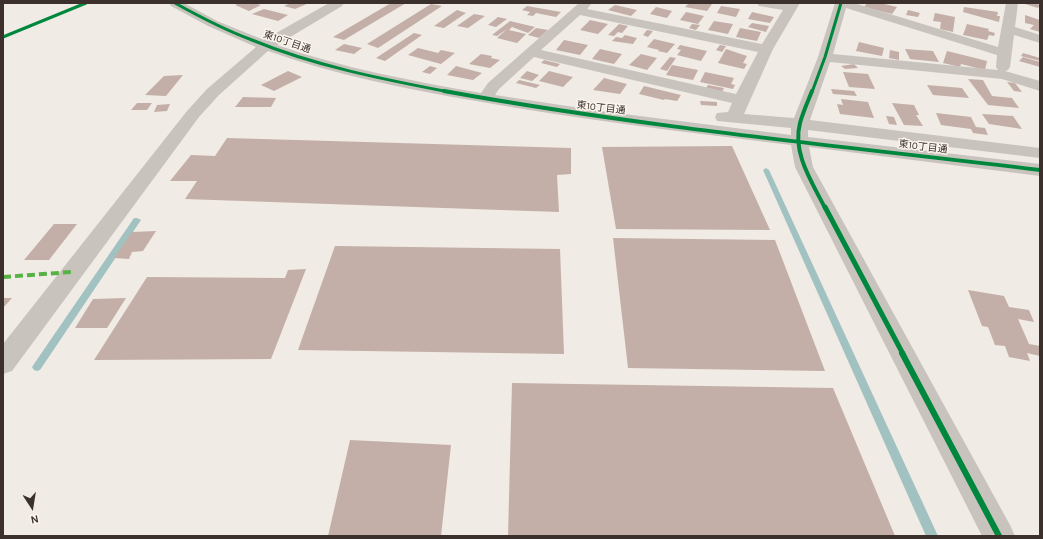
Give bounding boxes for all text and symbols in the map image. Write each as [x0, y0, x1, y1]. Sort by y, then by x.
street label: 東10丁目通 [262, 28, 312, 56]
street label: 東10丁目通 [576, 99, 626, 117]
street label: 東10丁目通 [898, 138, 948, 156]
north arrow [12, 487, 52, 527]
text: N [29, 512, 40, 526]

